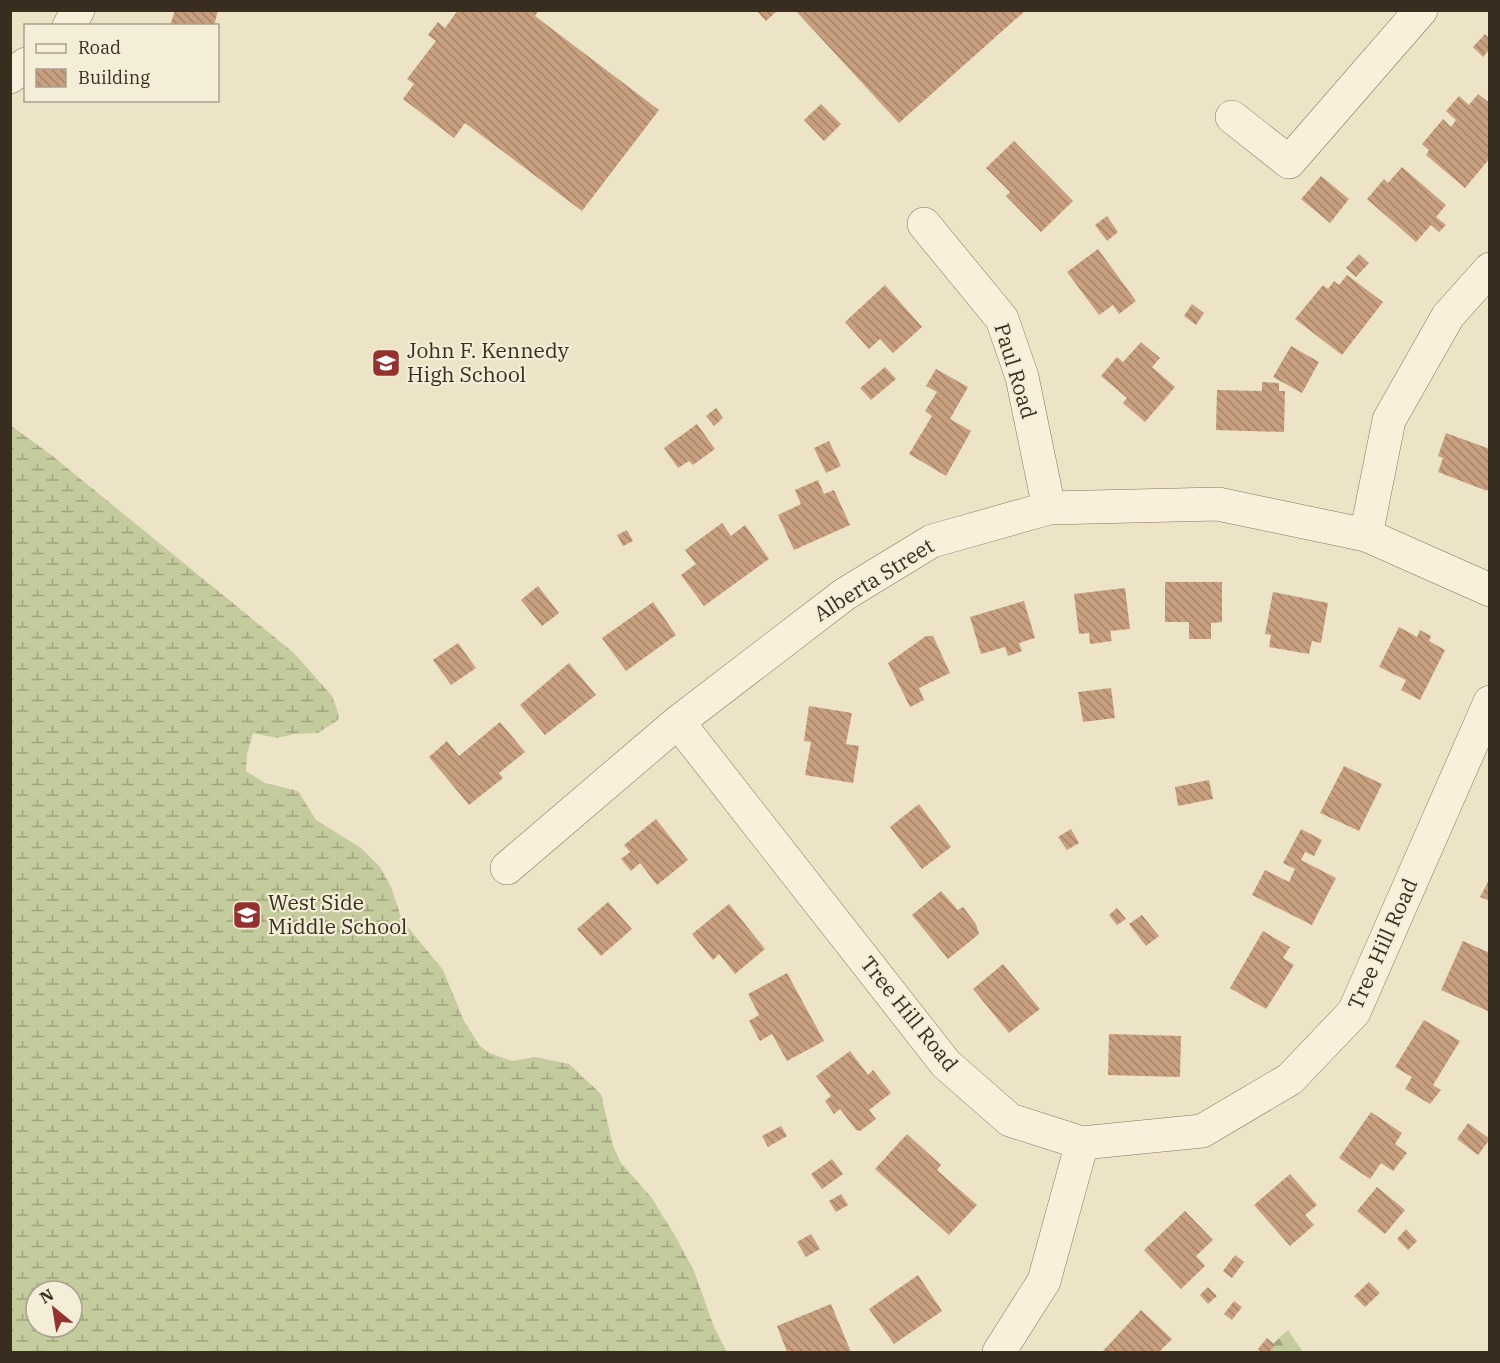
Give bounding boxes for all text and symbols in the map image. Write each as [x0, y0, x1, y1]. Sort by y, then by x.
legend [24, 24, 219, 102]
text: Road [78, 36, 121, 59]
text: Building [78, 66, 150, 89]
street label: Paul Road [988, 320, 1044, 422]
place label: John F. Kennedy High School [407, 336, 570, 388]
school or university icon: John F. Kennedy High School [370, 347, 402, 379]
street label: Alberta Street [808, 531, 939, 627]
street label: Tree Hill Road [1341, 873, 1424, 1014]
place label: West Side Middle School [268, 888, 407, 940]
school or university icon: West Side Middle School [231, 899, 263, 931]
street label: Tree Hill Road [855, 950, 965, 1077]
north arrow [24, 1279, 84, 1339]
text: N [36, 1284, 57, 1308]

